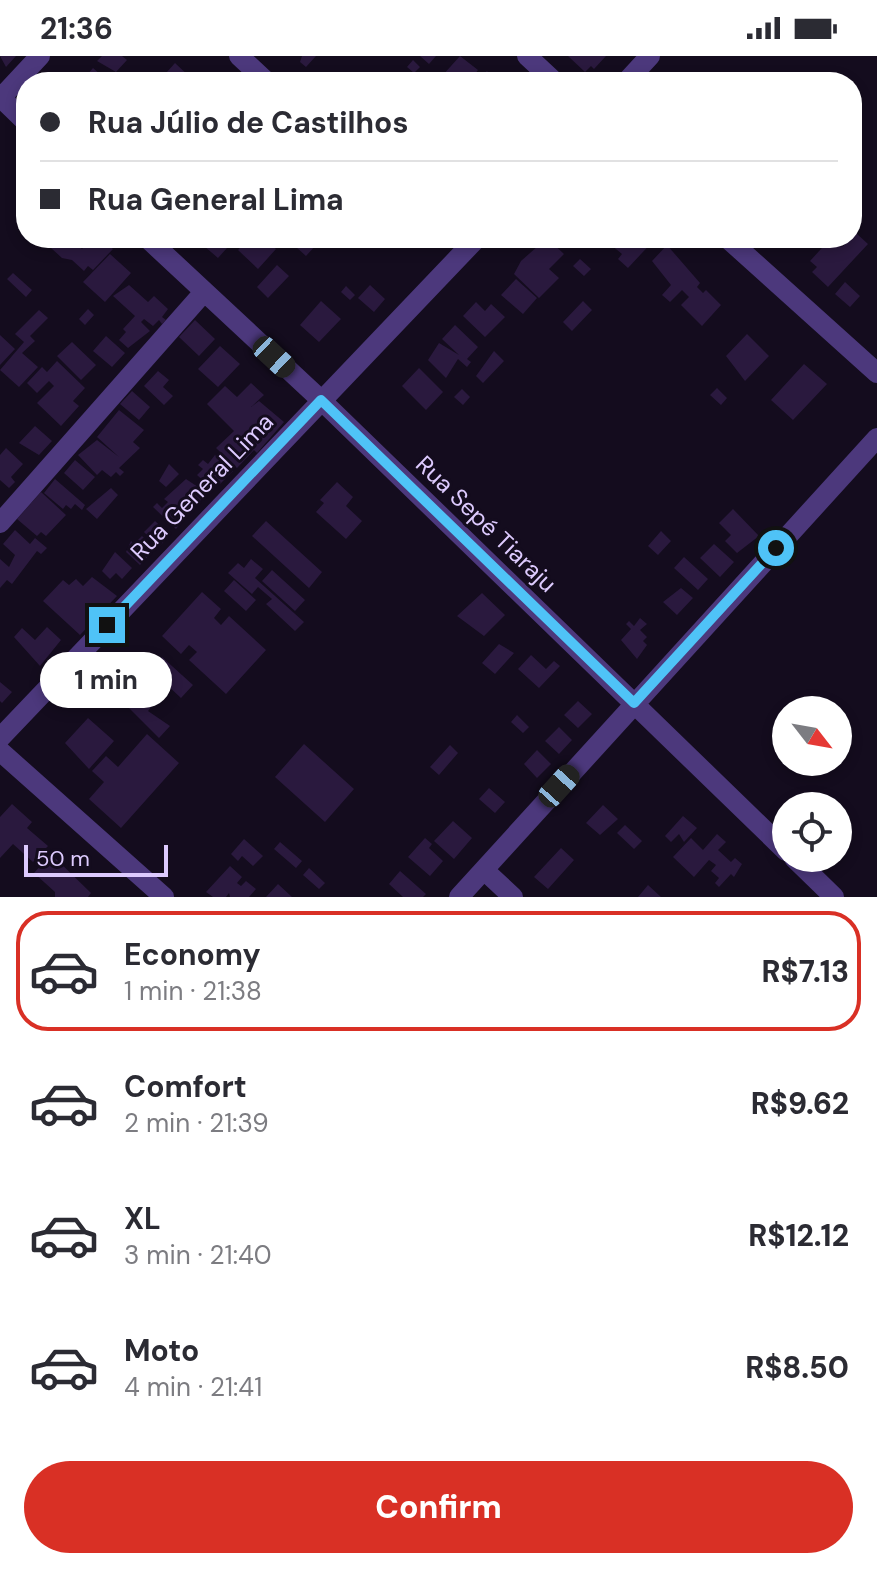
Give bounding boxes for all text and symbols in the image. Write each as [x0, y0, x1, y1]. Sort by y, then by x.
text: 21:36 [40, 9, 113, 48]
text: Rua Júlio de Castilhos [88, 103, 408, 142]
text: Rua General Lima [88, 180, 344, 219]
car [248, 332, 300, 382]
street label: Rua General Lima [123, 406, 280, 567]
street label: Rua Sepé Tiaraju [409, 449, 563, 599]
route start [758, 530, 794, 566]
route end [89, 607, 125, 643]
callout: 1 min [41, 653, 173, 709]
text: 1 min [74, 663, 138, 697]
north arrow [772, 696, 852, 776]
map controls [772, 696, 852, 872]
car [534, 760, 584, 812]
button: locate [772, 792, 852, 872]
scale bar [24, 841, 168, 877]
text: 50 m [36, 844, 90, 873]
icon: car [28, 935, 100, 1007]
text: Economy [124, 935, 261, 974]
text: R$7.13 [762, 952, 849, 991]
text: 1 min · 21:38 [124, 974, 262, 1008]
icon: car [28, 1067, 100, 1139]
text: Comfort [124, 1067, 247, 1106]
text: R$9.62 [751, 1084, 849, 1123]
text: 2 min · 21:39 [124, 1106, 268, 1140]
icon: car [28, 1199, 100, 1271]
text: XL [124, 1199, 161, 1238]
text: R$12.12 [748, 1216, 849, 1255]
text: 3 min · 21:40 [124, 1238, 272, 1272]
icon: car [28, 1331, 100, 1403]
text: Moto [124, 1331, 199, 1370]
text: R$8.50 [745, 1348, 849, 1387]
text: 4 min · 21:41 [124, 1370, 262, 1404]
button: Confirm [24, 1461, 853, 1553]

